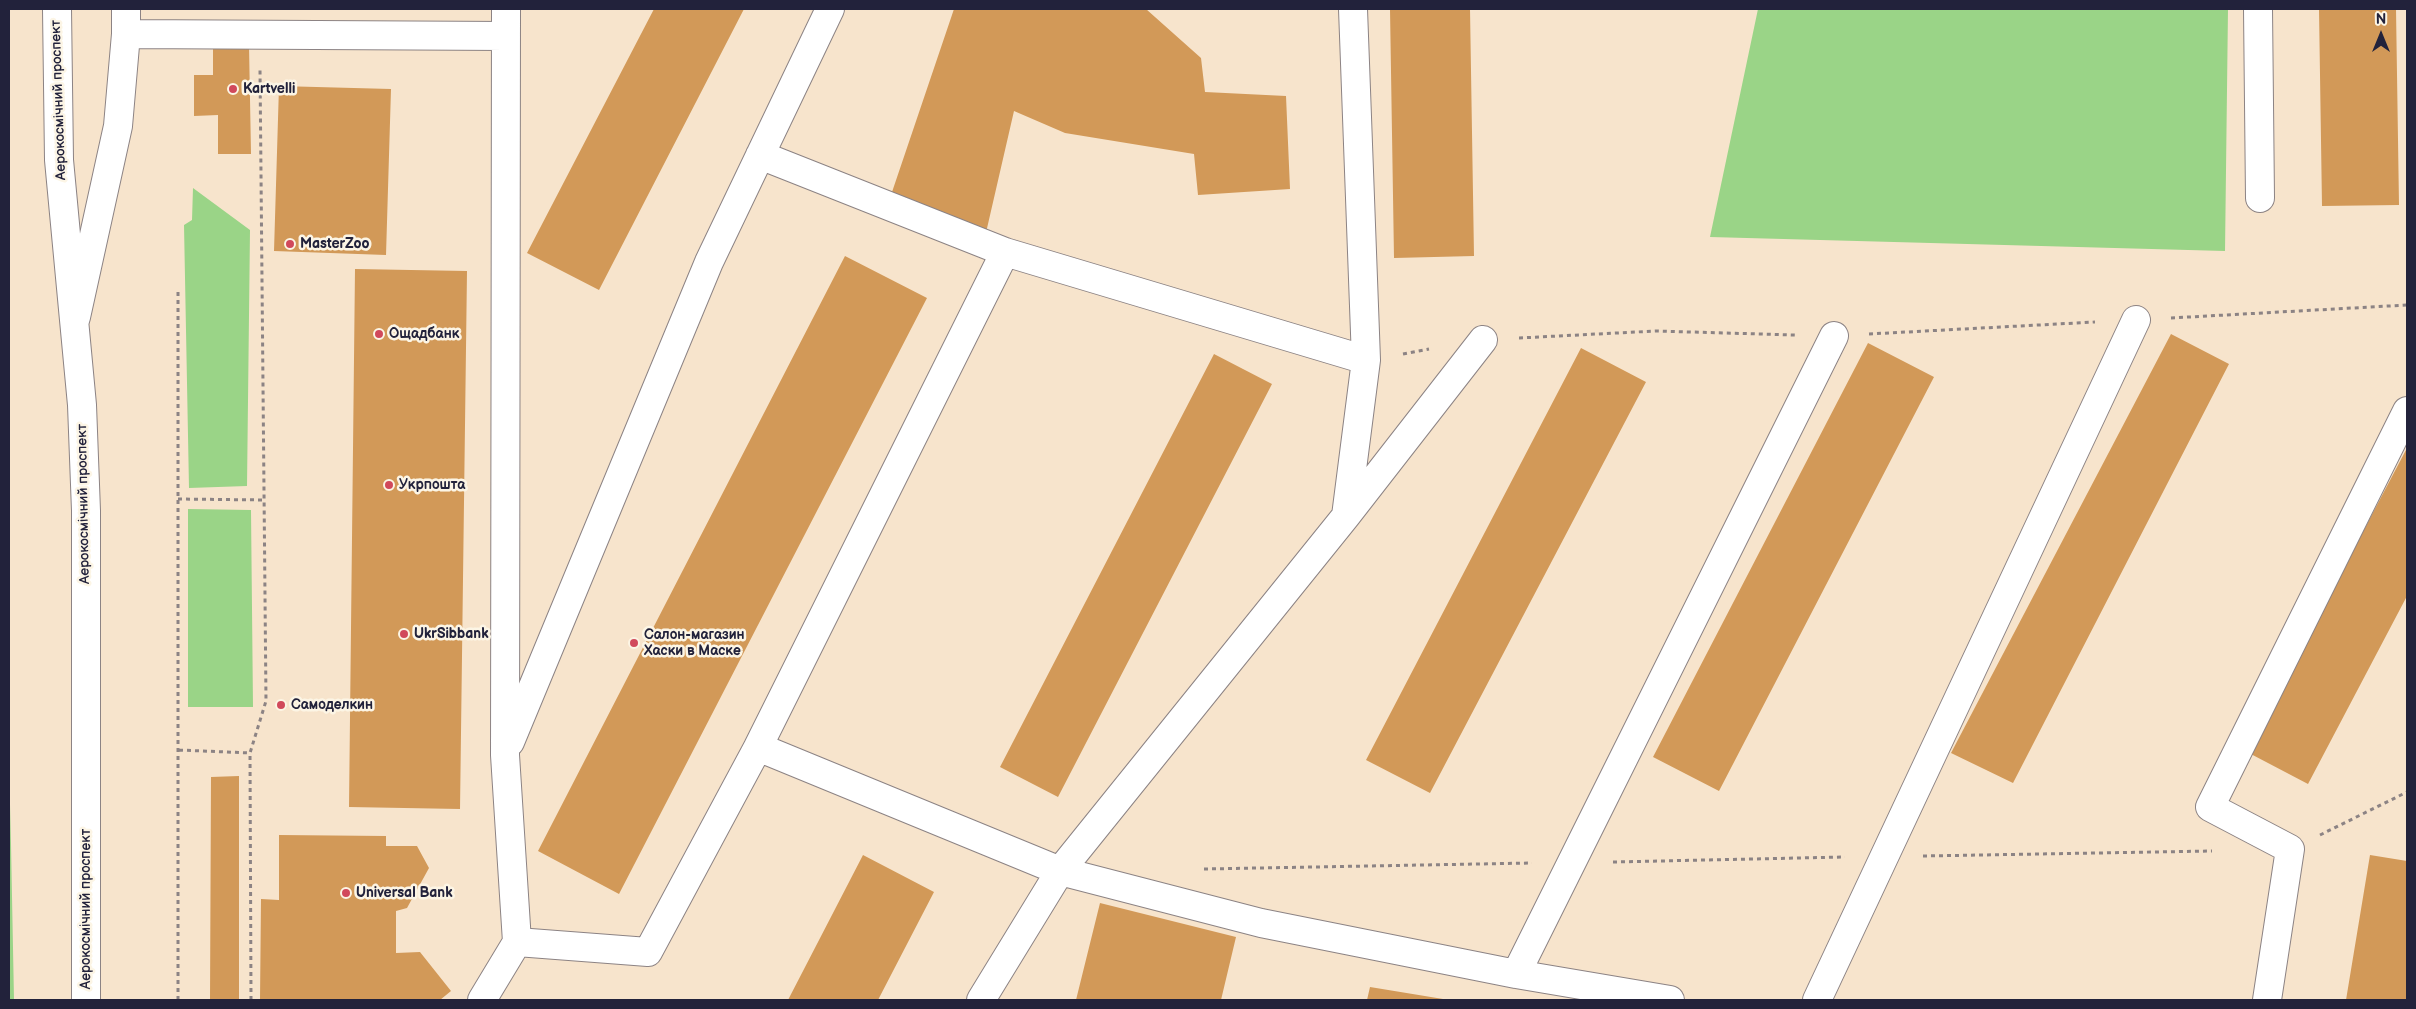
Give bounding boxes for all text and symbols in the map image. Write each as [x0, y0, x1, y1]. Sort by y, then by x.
north arrow [2356, 10, 2406, 60]
text: N [2376, 11, 2386, 28]
street label: Аерокосмічний проспект [48, 20, 70, 180]
place label: Kartvelli [243, 81, 295, 97]
marker: Kartvelli [227, 83, 239, 95]
place label: MasterZoo [300, 236, 369, 252]
marker: MasterZoo [284, 238, 296, 250]
place label: Ощадбанк [389, 326, 459, 342]
marker: Ощадбанк [373, 328, 385, 340]
street label: Аерокосмічний проспект [74, 424, 94, 584]
place label: Укрпошта [399, 477, 465, 493]
marker: Укрпошта [383, 479, 395, 491]
place label: UkrSibbank [414, 626, 488, 642]
place label: Салон-магазин Хаски в Маске [644, 627, 745, 660]
marker: UkrSibbank [398, 628, 410, 640]
marker: Салон-магазин Хаски в Маске [628, 637, 640, 649]
place label: Самоделкин [291, 697, 373, 713]
marker: Самоделкин [275, 699, 287, 711]
street label: Аерокосмічний проспект [78, 829, 94, 989]
place label: Universal Bank [356, 885, 453, 901]
marker: Universal Bank [340, 887, 352, 899]

